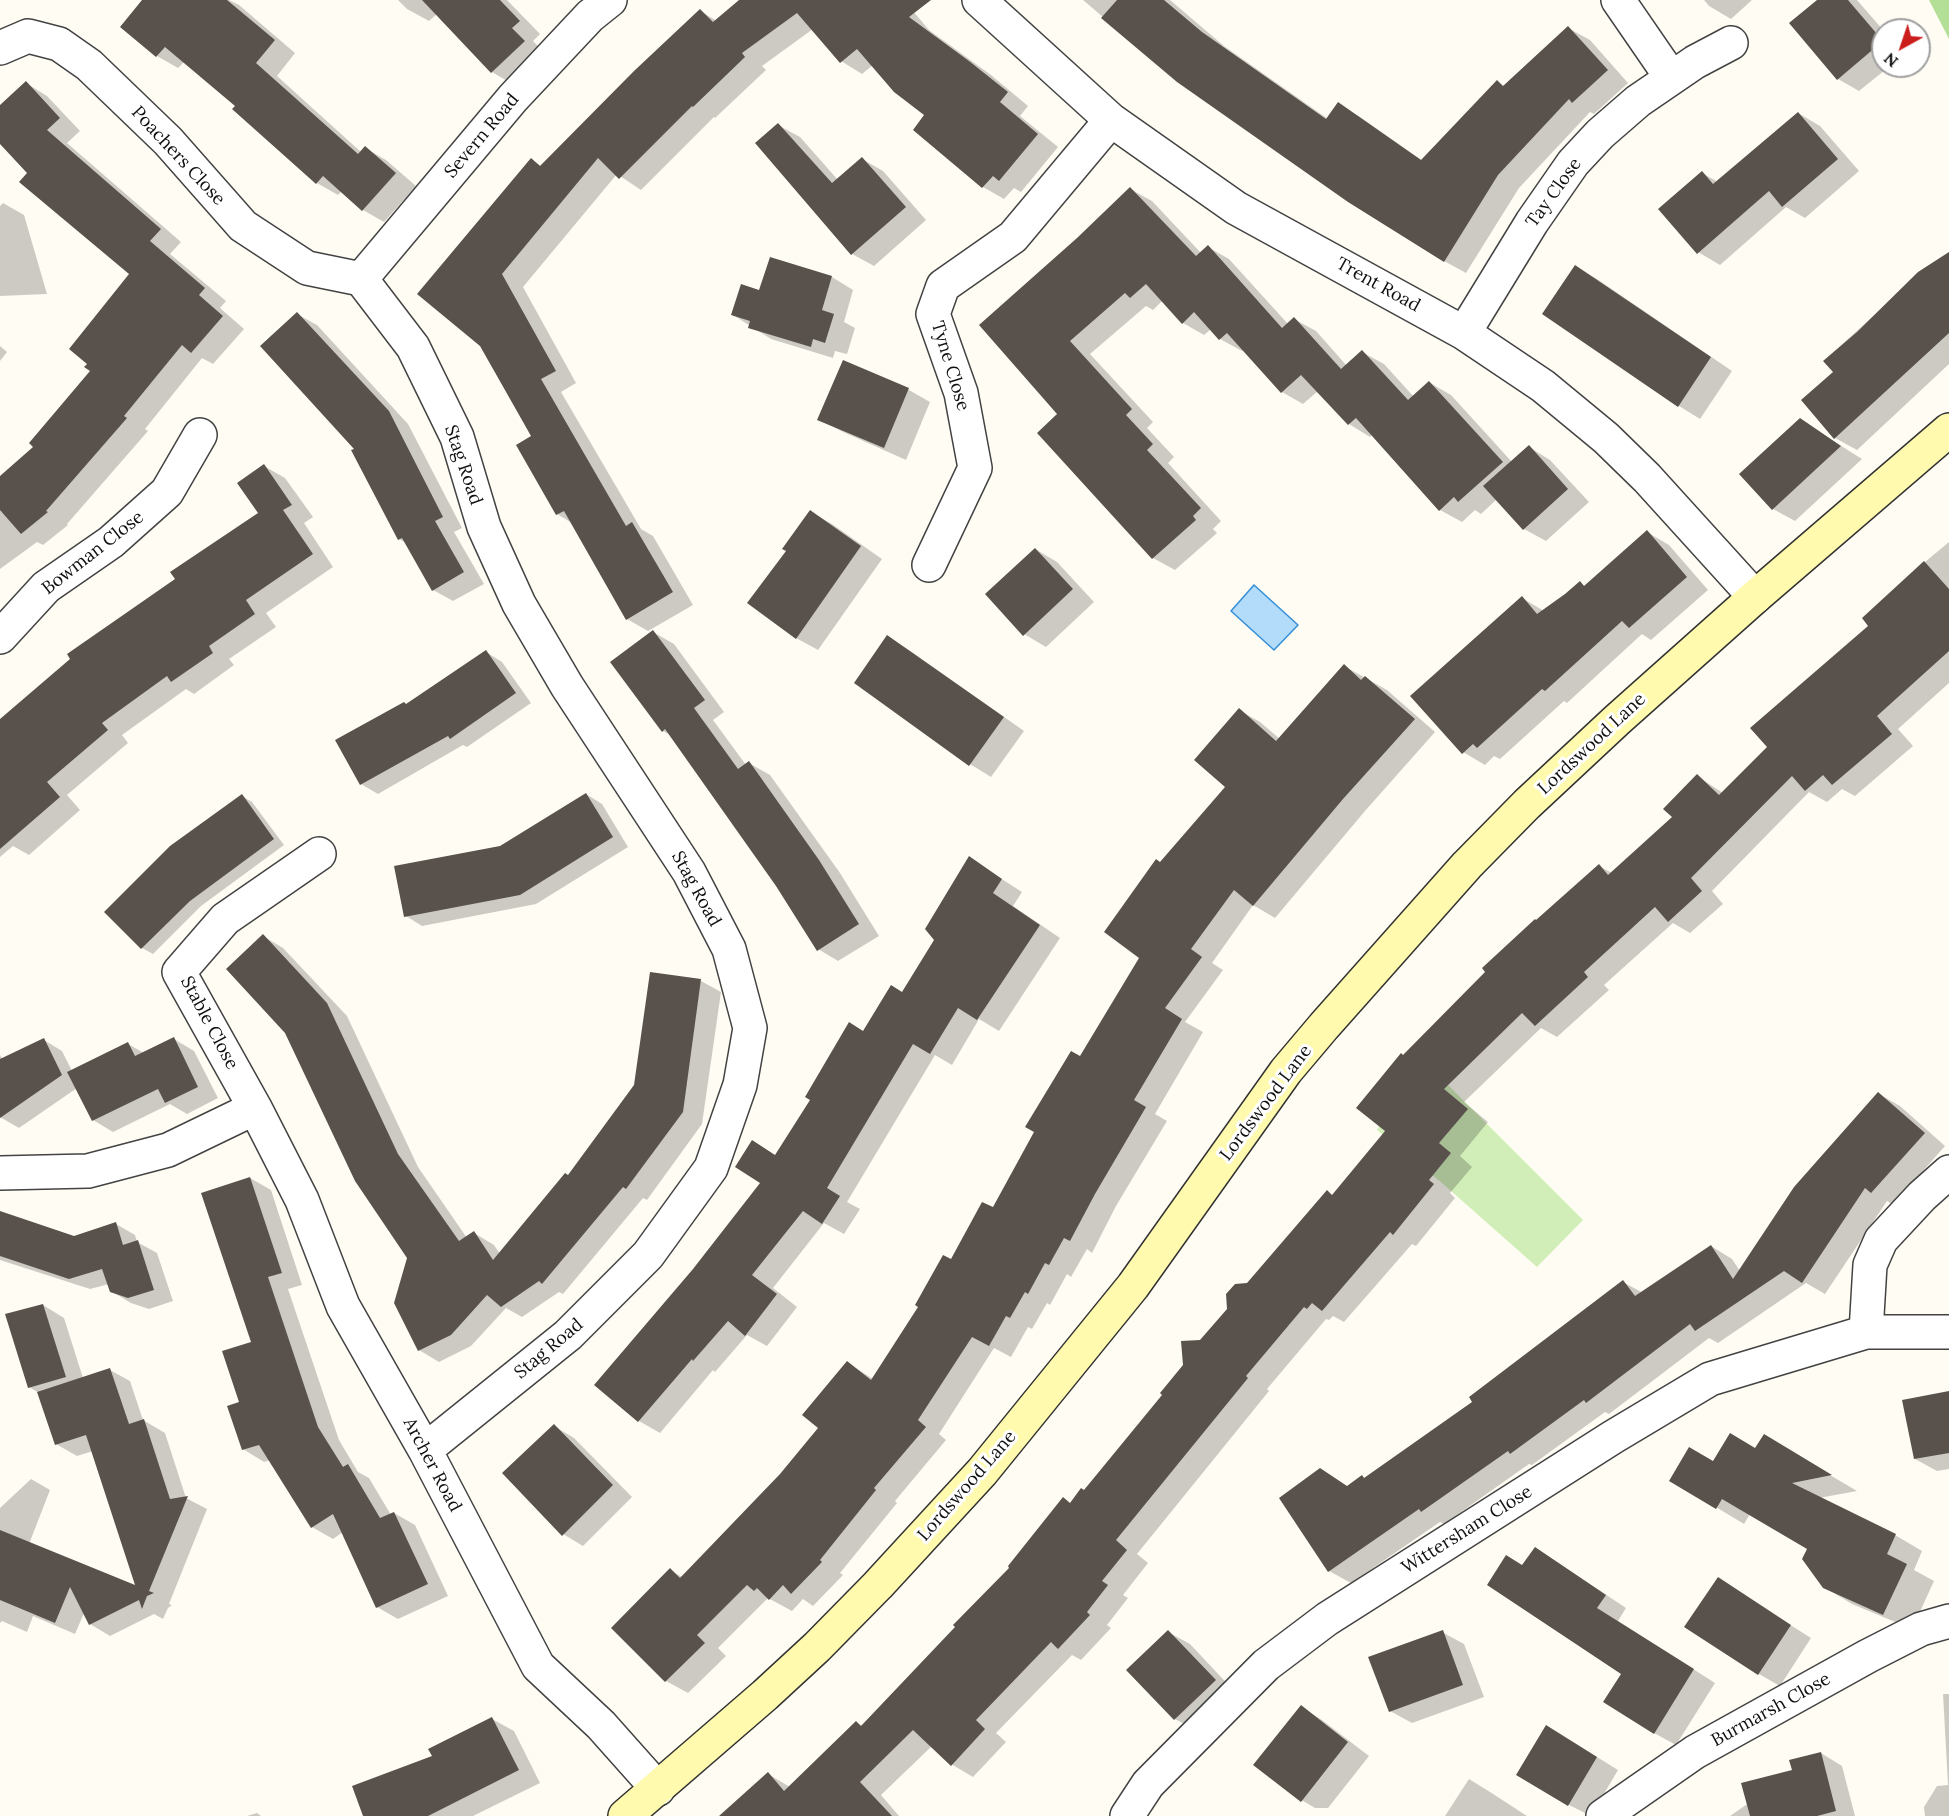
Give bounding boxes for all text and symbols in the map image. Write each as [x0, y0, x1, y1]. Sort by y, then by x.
north arrow [1871, 18, 1931, 78]
text: N [1880, 49, 1902, 72]
street label: Severn Road [440, 89, 524, 183]
street label: Poachers Close [127, 102, 229, 210]
street label: Tay Close [1522, 154, 1586, 232]
street label: Trent Road [1332, 253, 1424, 317]
street label: Tyne Close [926, 319, 974, 413]
street label: Stag Road [439, 422, 487, 508]
street label: Bowman Close [38, 507, 148, 599]
street label: Lordswood Lane [1534, 689, 1650, 799]
street label: Stag Road [666, 848, 726, 930]
street label: Stable Close [175, 973, 243, 1073]
street label: Lordswood Lane [1215, 1041, 1317, 1165]
street label: Stag Road [510, 1314, 588, 1384]
street label: Archer Road [398, 1414, 466, 1516]
street label: Lordswood Lane [913, 1426, 1021, 1546]
street label: Wittersham Close [1398, 1481, 1536, 1579]
street label: Burmarsh Close [1708, 1668, 1834, 1752]

